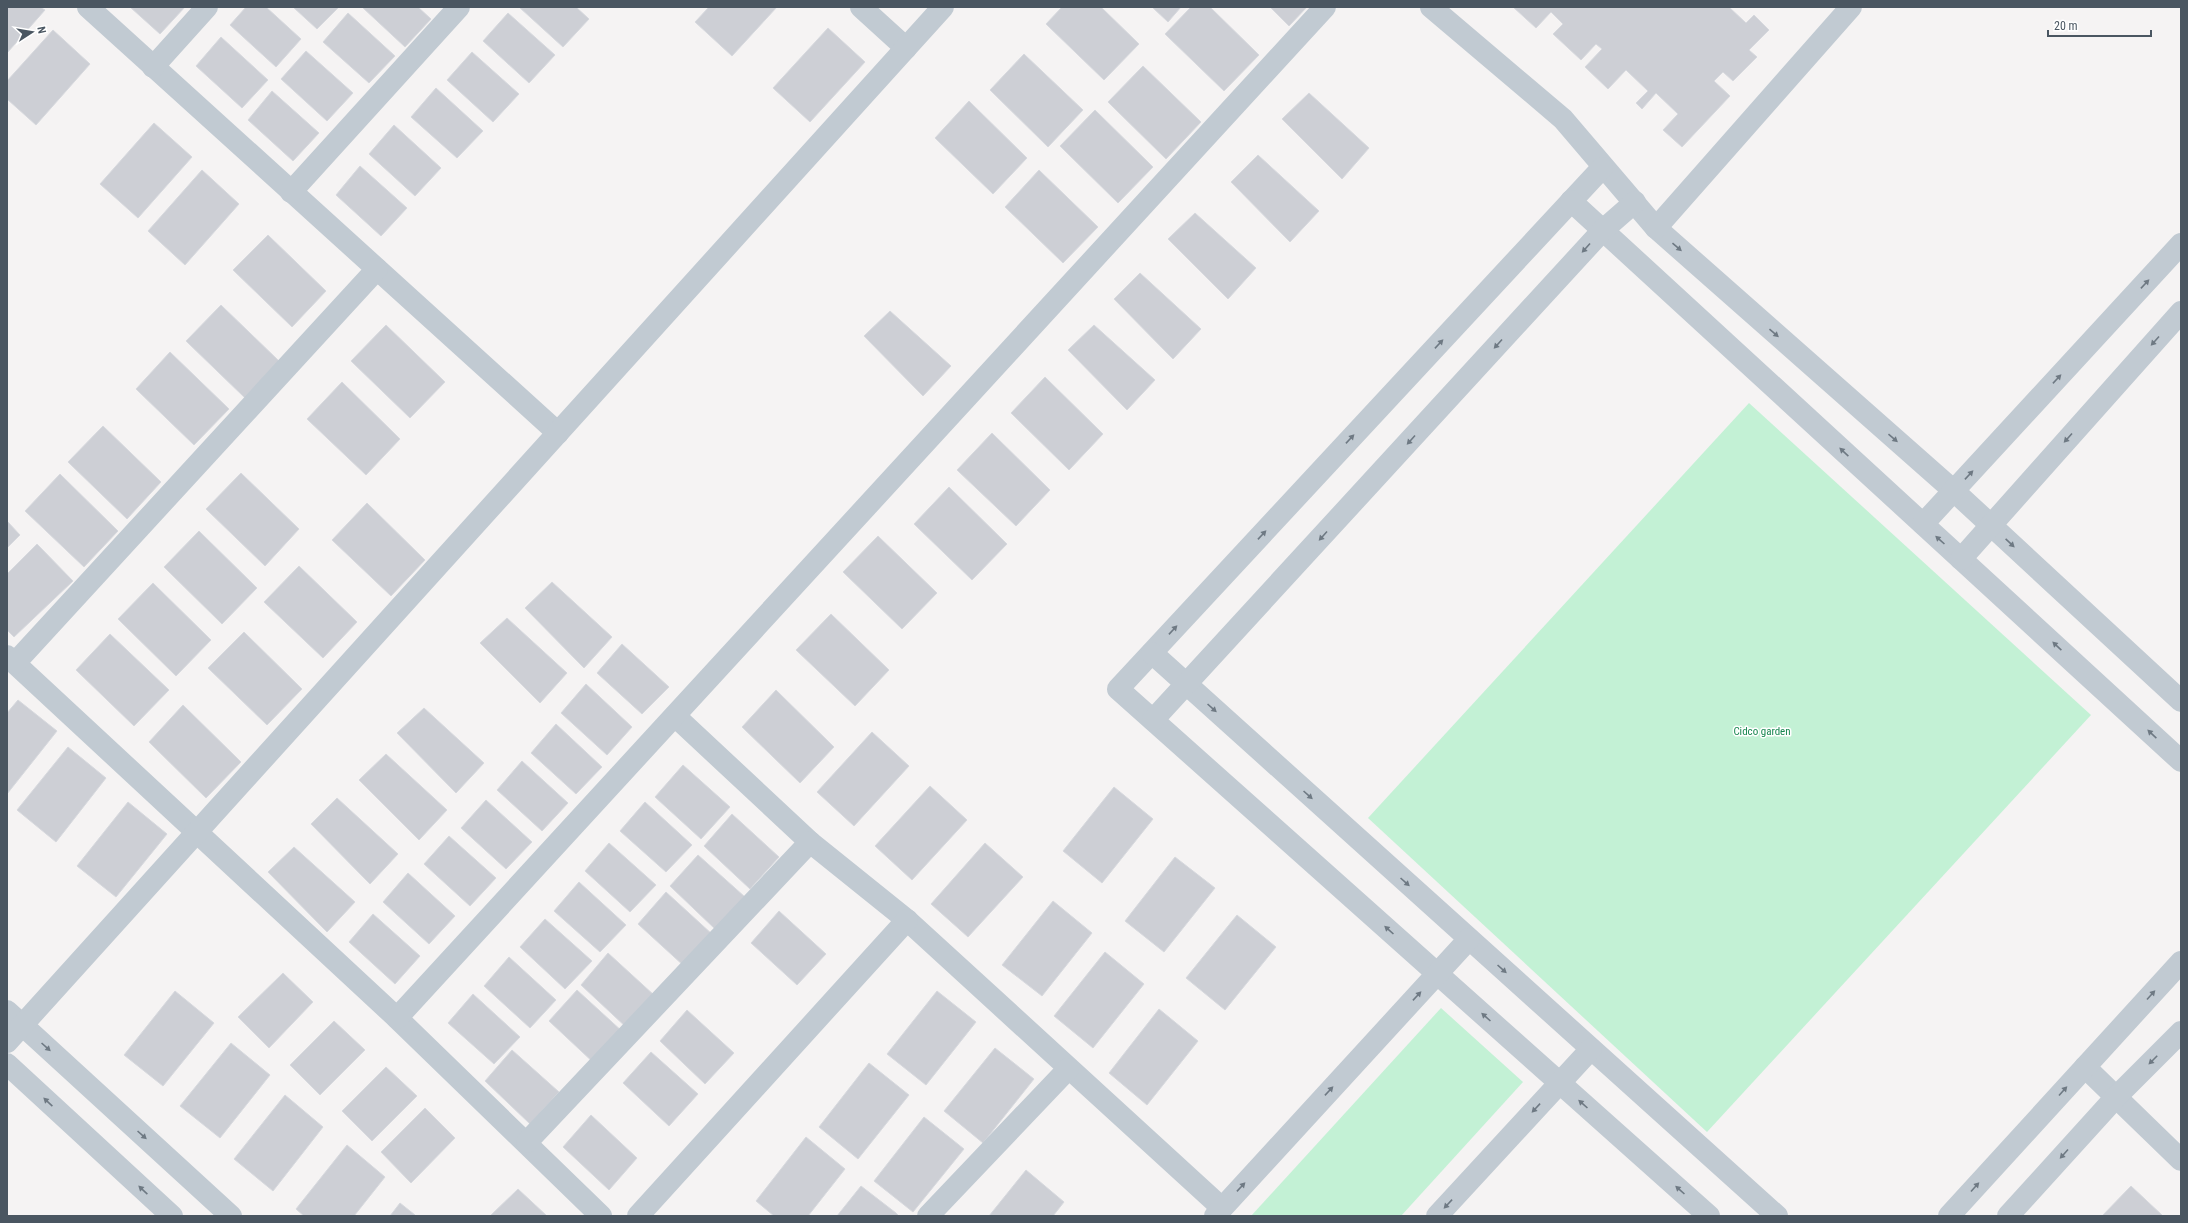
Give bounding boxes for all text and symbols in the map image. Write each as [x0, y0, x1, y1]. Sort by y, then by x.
north arrow [12, 12, 52, 52]
scale bar [2048, 12, 2151, 38]
text: 20 m [2054, 19, 2078, 33]
text: N [34, 25, 48, 35]
one-way arrow [1672, 242, 1682, 251]
one-way arrow [1582, 244, 1591, 253]
one-way arrow [2140, 279, 2149, 288]
one-way arrow [1769, 328, 1780, 337]
one-way arrow [2150, 336, 2160, 346]
one-way arrow [1434, 339, 1443, 349]
one-way arrow [1494, 339, 1503, 349]
one-way arrow [2052, 374, 2062, 384]
one-way arrow [1887, 433, 1898, 442]
one-way arrow [2064, 433, 2073, 443]
one-way arrow [1345, 434, 1355, 444]
one-way arrow [1406, 435, 1415, 445]
one-way arrow [1839, 447, 1850, 456]
one-way arrow [1964, 470, 1974, 480]
one-way arrow [1257, 529, 1266, 540]
one-way arrow [1318, 531, 1327, 541]
one-way arrow [1935, 535, 1945, 544]
one-way arrow [2005, 539, 2015, 548]
one-way arrow [1169, 625, 1178, 635]
one-way arrow [2051, 642, 2062, 651]
one-way arrow [1207, 703, 1217, 712]
park label: Cidco garden [1733, 725, 1791, 738]
one-way arrow [2147, 730, 2157, 739]
one-way arrow [1303, 790, 1314, 799]
one-way arrow [1400, 877, 1410, 886]
one-way arrow [1384, 926, 1394, 935]
one-way arrow [1496, 964, 1507, 973]
one-way arrow [2146, 990, 2155, 1000]
one-way arrow [1412, 991, 1422, 1001]
one-way arrow [1480, 1012, 1491, 1021]
one-way arrow [41, 1042, 51, 1052]
one-way arrow [2149, 1055, 2158, 1065]
one-way arrow [2058, 1086, 2068, 1096]
one-way arrow [1324, 1087, 1333, 1096]
one-way arrow [43, 1097, 53, 1106]
one-way arrow [1577, 1099, 1588, 1108]
one-way arrow [1531, 1103, 1541, 1113]
one-way arrow [137, 1130, 147, 1139]
one-way arrow [2060, 1150, 2069, 1159]
one-way arrow [1236, 1182, 1246, 1192]
one-way arrow [1971, 1182, 1980, 1192]
one-way arrow [138, 1185, 148, 1194]
one-way arrow [1675, 1186, 1684, 1195]
one-way arrow [1443, 1199, 1453, 1209]

